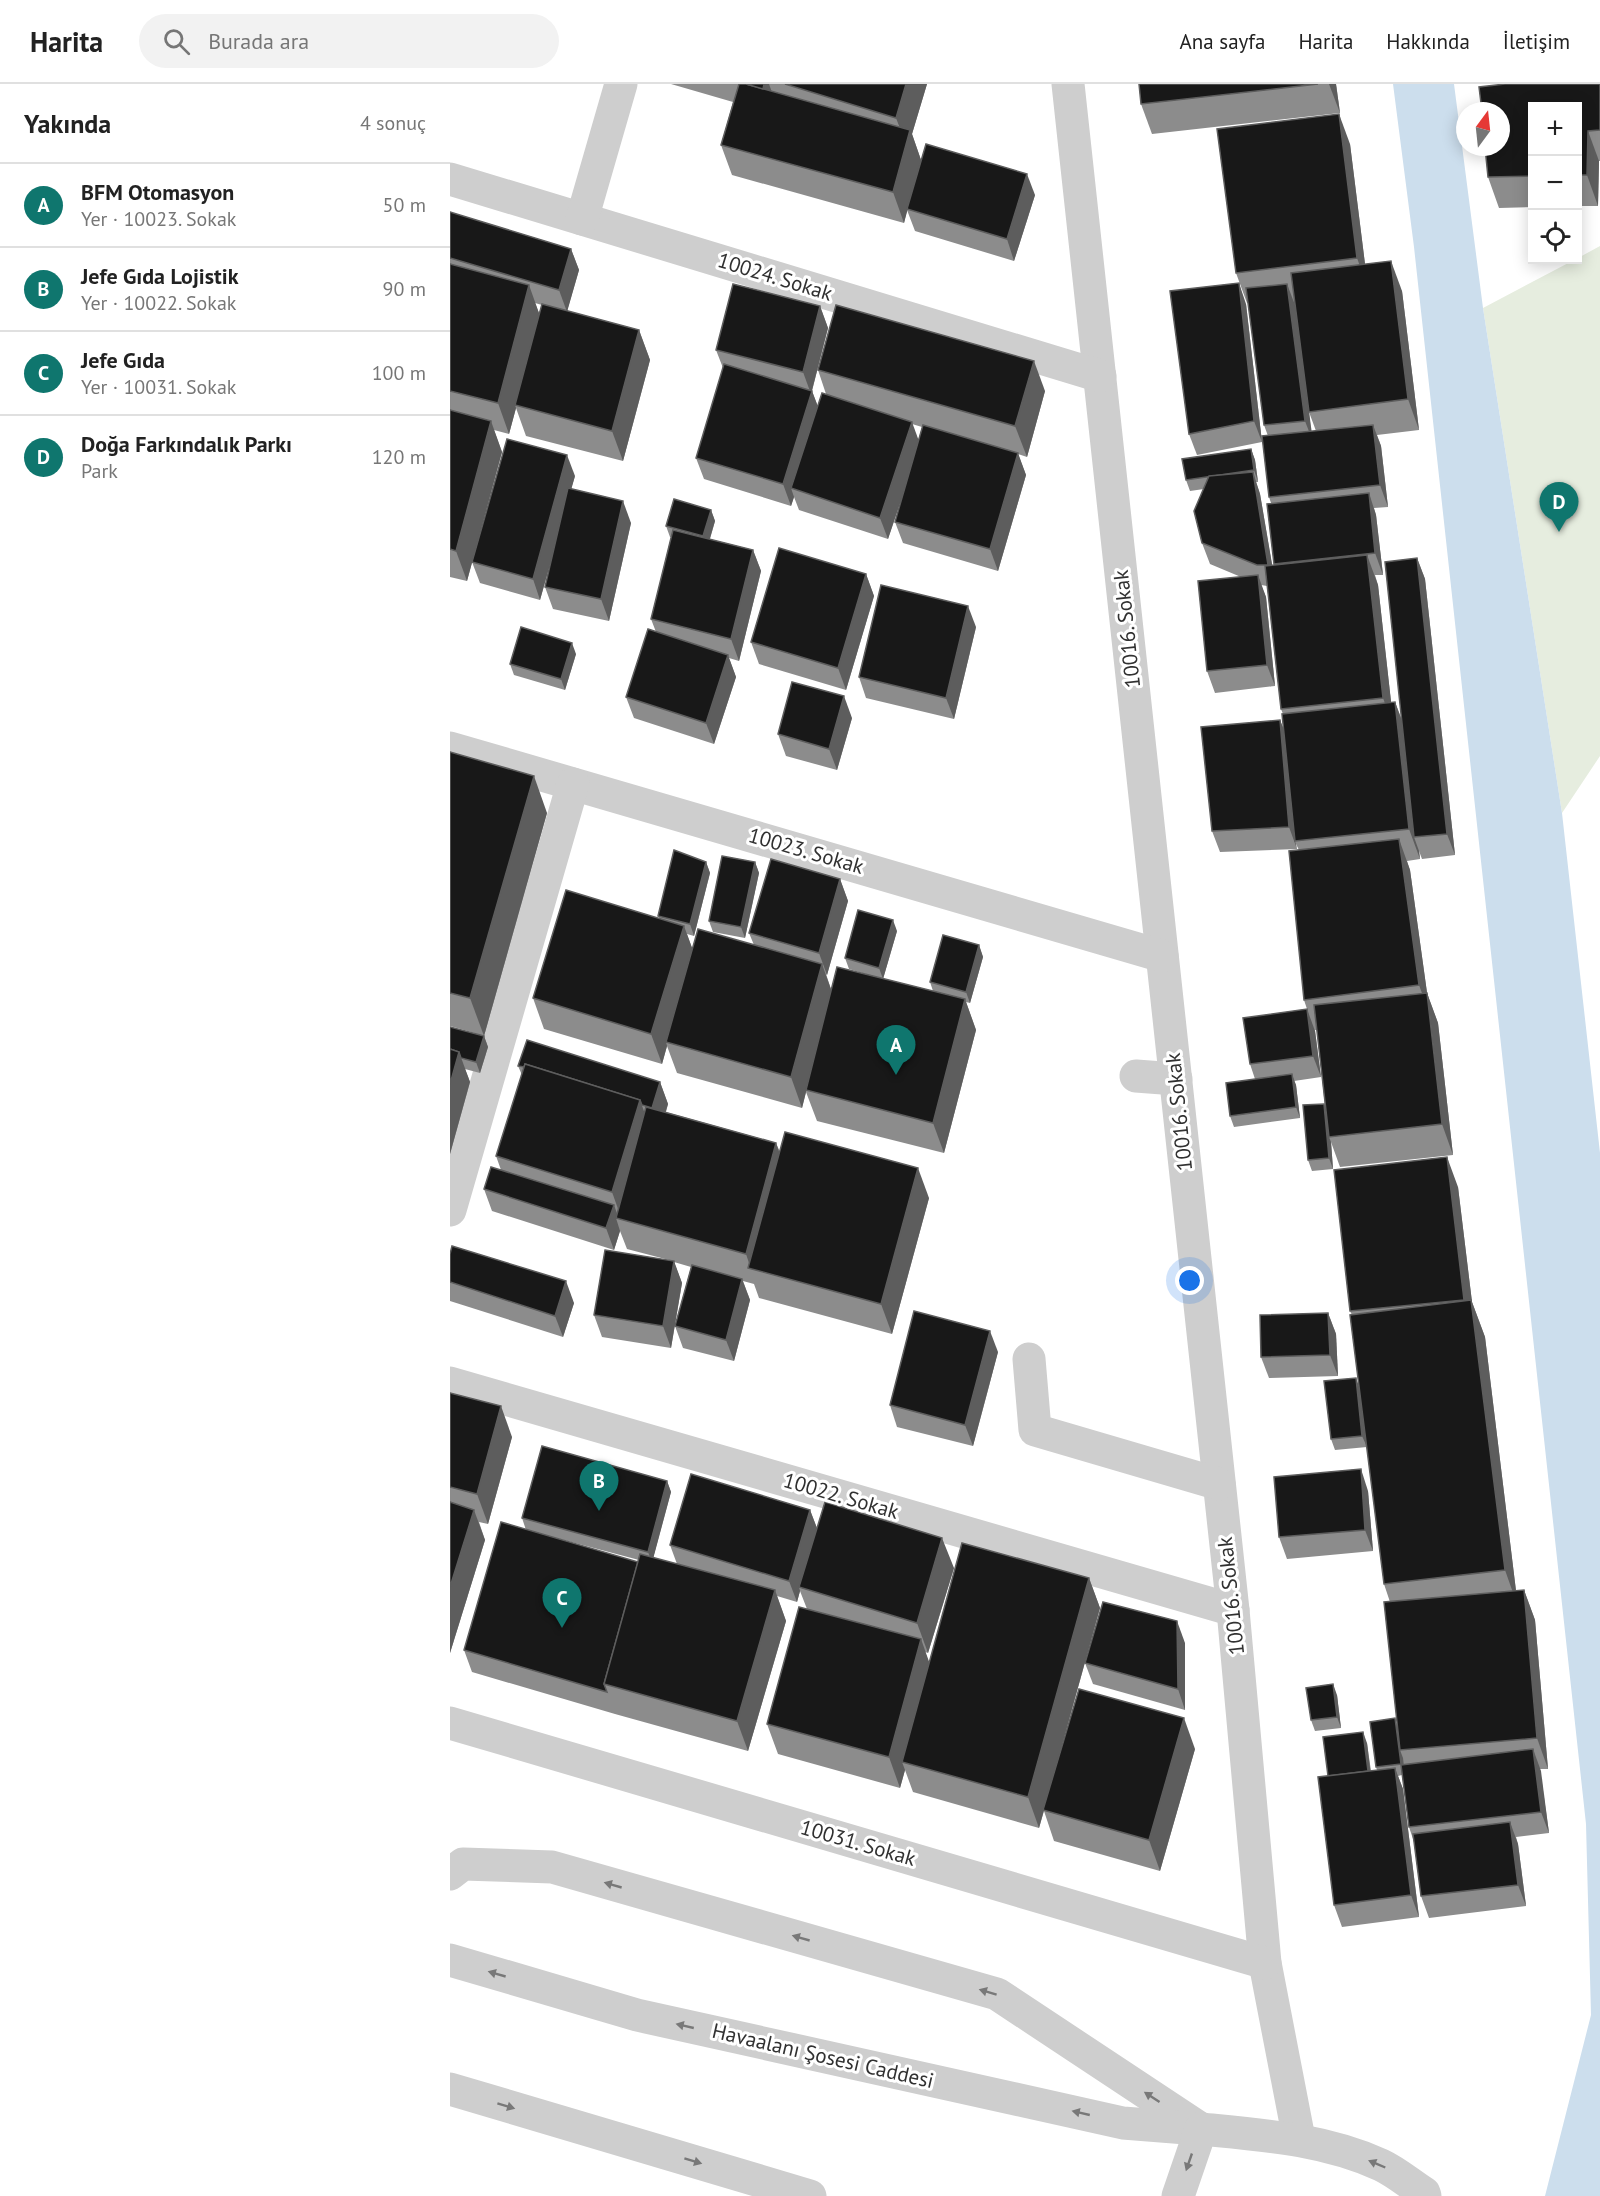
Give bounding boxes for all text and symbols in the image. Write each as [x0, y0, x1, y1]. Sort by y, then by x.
search box [139, 14, 559, 68]
text: Harita [30, 23, 103, 60]
icon: search [160, 25, 193, 58]
text: Burada ara [208, 27, 309, 55]
text: Ana sayfa [1180, 28, 1265, 55]
text: Harita [1298, 28, 1353, 55]
text: Hakkında [1386, 28, 1470, 55]
text: İletişim [1503, 28, 1570, 55]
north arrow [1456, 102, 1510, 156]
map controls [1528, 102, 1582, 264]
button: + [1528, 102, 1582, 156]
text: Yakında [24, 107, 111, 140]
text: 4 sonuç [360, 110, 426, 136]
button: − [1528, 156, 1582, 210]
text: BFM Otomasyon [81, 178, 234, 206]
text: A [37, 192, 50, 218]
text: 50 m [383, 192, 426, 218]
text: Yer · 10023. Sokak [81, 206, 236, 232]
button: locate [1528, 210, 1582, 264]
street label: 10024. Sokak [714, 246, 836, 307]
text: Jefe Gıda Lojistik [81, 262, 238, 290]
text: B [38, 276, 49, 302]
text: 90 m [383, 276, 426, 302]
text: Yer · 10022. Sokak [81, 290, 236, 316]
text: Jefe Gıda [81, 346, 165, 374]
text: C [38, 360, 49, 386]
text: 100 m [372, 360, 426, 386]
text: Yer · 10031. Sokak [81, 374, 236, 400]
text: Doğa Farkındalık Parkı [81, 430, 292, 458]
text: D [37, 444, 50, 470]
text: 120 m [372, 444, 426, 470]
text: Park [81, 458, 118, 484]
pin: D [1540, 482, 1578, 532]
street label: 10016. Sokak [1107, 569, 1146, 689]
street label: 10023. Sokak [745, 821, 867, 880]
pin: A [876, 1026, 916, 1075]
street label: 10016. Sokak [1159, 1052, 1198, 1172]
your location [1175, 1266, 1204, 1295]
pin: B [580, 1462, 618, 1511]
street label: 10022. Sokak [780, 1466, 902, 1525]
street label: 10016. Sokak [1211, 1536, 1250, 1656]
pin: C [542, 1578, 582, 1628]
street label: 10031. Sokak [797, 1813, 919, 1872]
one-way arrow [604, 1880, 622, 1889]
one-way arrow [791, 1933, 809, 1942]
one-way arrow [488, 1969, 506, 1978]
one-way arrow [979, 1987, 997, 1996]
street label: Havaalanı Şosesi Caddesi [710, 2017, 937, 2094]
one-way arrow [676, 2020, 694, 2030]
one-way arrow [1144, 2091, 1160, 2102]
one-way arrow [497, 2102, 515, 2111]
one-way arrow [1071, 2108, 1090, 2118]
one-way arrow [1184, 2153, 1194, 2171]
one-way arrow [684, 2157, 702, 2166]
one-way arrow [1368, 2159, 1386, 2168]

